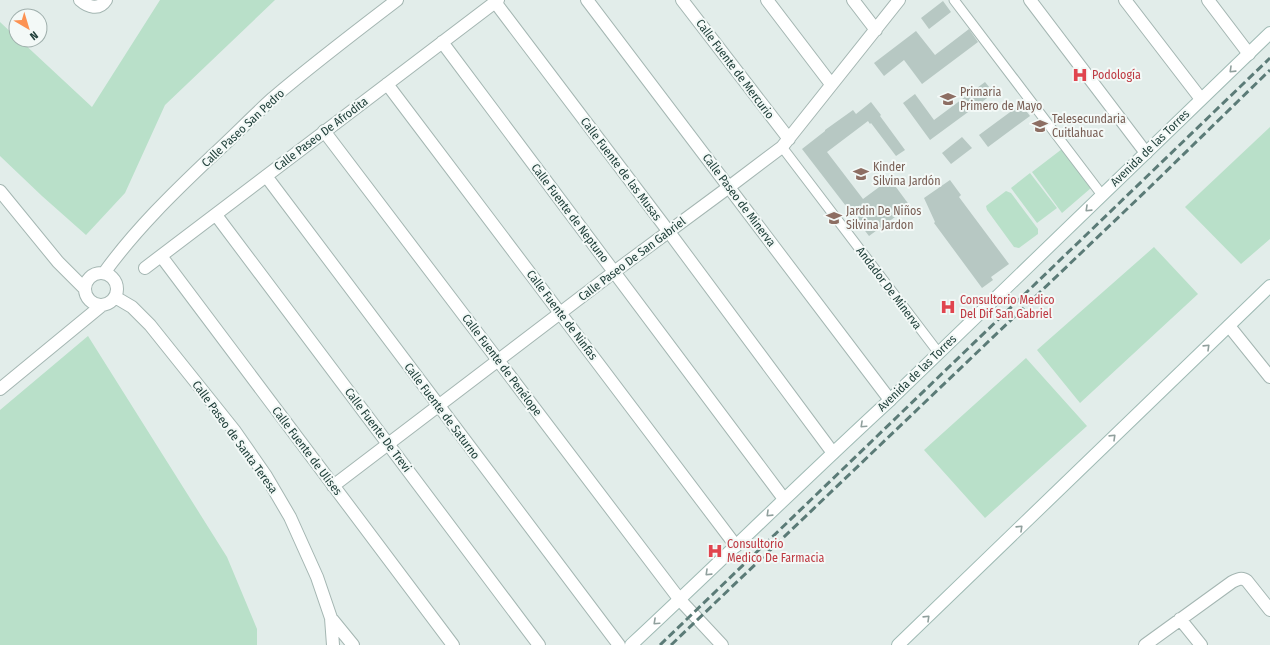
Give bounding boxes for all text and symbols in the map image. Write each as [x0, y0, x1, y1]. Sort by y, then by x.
north arrow [8, 8, 48, 48]
street label: Calle Fuente de Mercurio [693, 16, 777, 122]
text: N [27, 28, 40, 43]
one-way arrow [1229, 65, 1237, 72]
hospital icon: Podología [1071, 66, 1089, 84]
place label: Podología [1092, 68, 1141, 82]
place label: Primaria Primero de Mayo [960, 85, 1042, 113]
street label: Calle Paseo San Pedro [199, 86, 287, 170]
school or university icon: Primaria Primero de Mayo [939, 90, 957, 108]
street label: Calle Paseo De Afrodita [271, 94, 371, 174]
street label: Avenida de las Torres [1108, 107, 1192, 189]
place label: Telesecundaria Cuitlahuac [1052, 112, 1126, 140]
street label: Calle Fuente de las Musas [578, 115, 664, 223]
school or university icon: Telesecundaria Cuitlahuac [1031, 117, 1049, 135]
street label: Calle Paseo de Minerva [700, 151, 779, 249]
place label: Kinder Silvina Jardón [873, 160, 941, 188]
street label: Calle Fuente de Neptuno [528, 161, 612, 265]
school or university icon: Kinder Silvina Jardón [852, 165, 870, 183]
place label: Jardin De Niños Silvina Jardon [846, 204, 921, 232]
one-way arrow [1085, 204, 1093, 211]
school or university icon: Jardin De Niños Silvina Jardon [825, 209, 843, 227]
street label: Calle Paseo De San Gabriel [576, 214, 688, 304]
street label: Andador De Minerva [853, 244, 925, 332]
street label: Calle Fuente de Ninfas [524, 267, 600, 363]
place label: Consultorio Medico Del Dif San Gabriel [960, 293, 1055, 321]
hospital icon: Consultorio Medico Del Dif San Gabriel [939, 298, 957, 316]
street label: Calle Fuente de Penélope [459, 311, 545, 419]
street label: Avenida de las Torres [875, 332, 959, 414]
one-way arrow [1202, 344, 1210, 352]
street label: Calle Fuente de Saturno [401, 360, 483, 462]
street label: Calle Paseo de Santa Teresa [189, 378, 281, 496]
street label: Calle Fuente De Trevi [342, 385, 414, 475]
street label: Calle Fuente de Ulises [269, 404, 345, 498]
one-way arrow [860, 420, 868, 428]
one-way arrow [1109, 435, 1116, 442]
one-way arrow [766, 510, 774, 517]
one-way arrow [1015, 525, 1023, 532]
place label: Consultorio Medico De Farmacia [727, 537, 825, 565]
hospital icon: Consultorio Medico De Farmacia [706, 542, 724, 560]
one-way arrow [705, 568, 713, 575]
one-way arrow [922, 616, 929, 623]
one-way arrow [653, 618, 661, 625]

